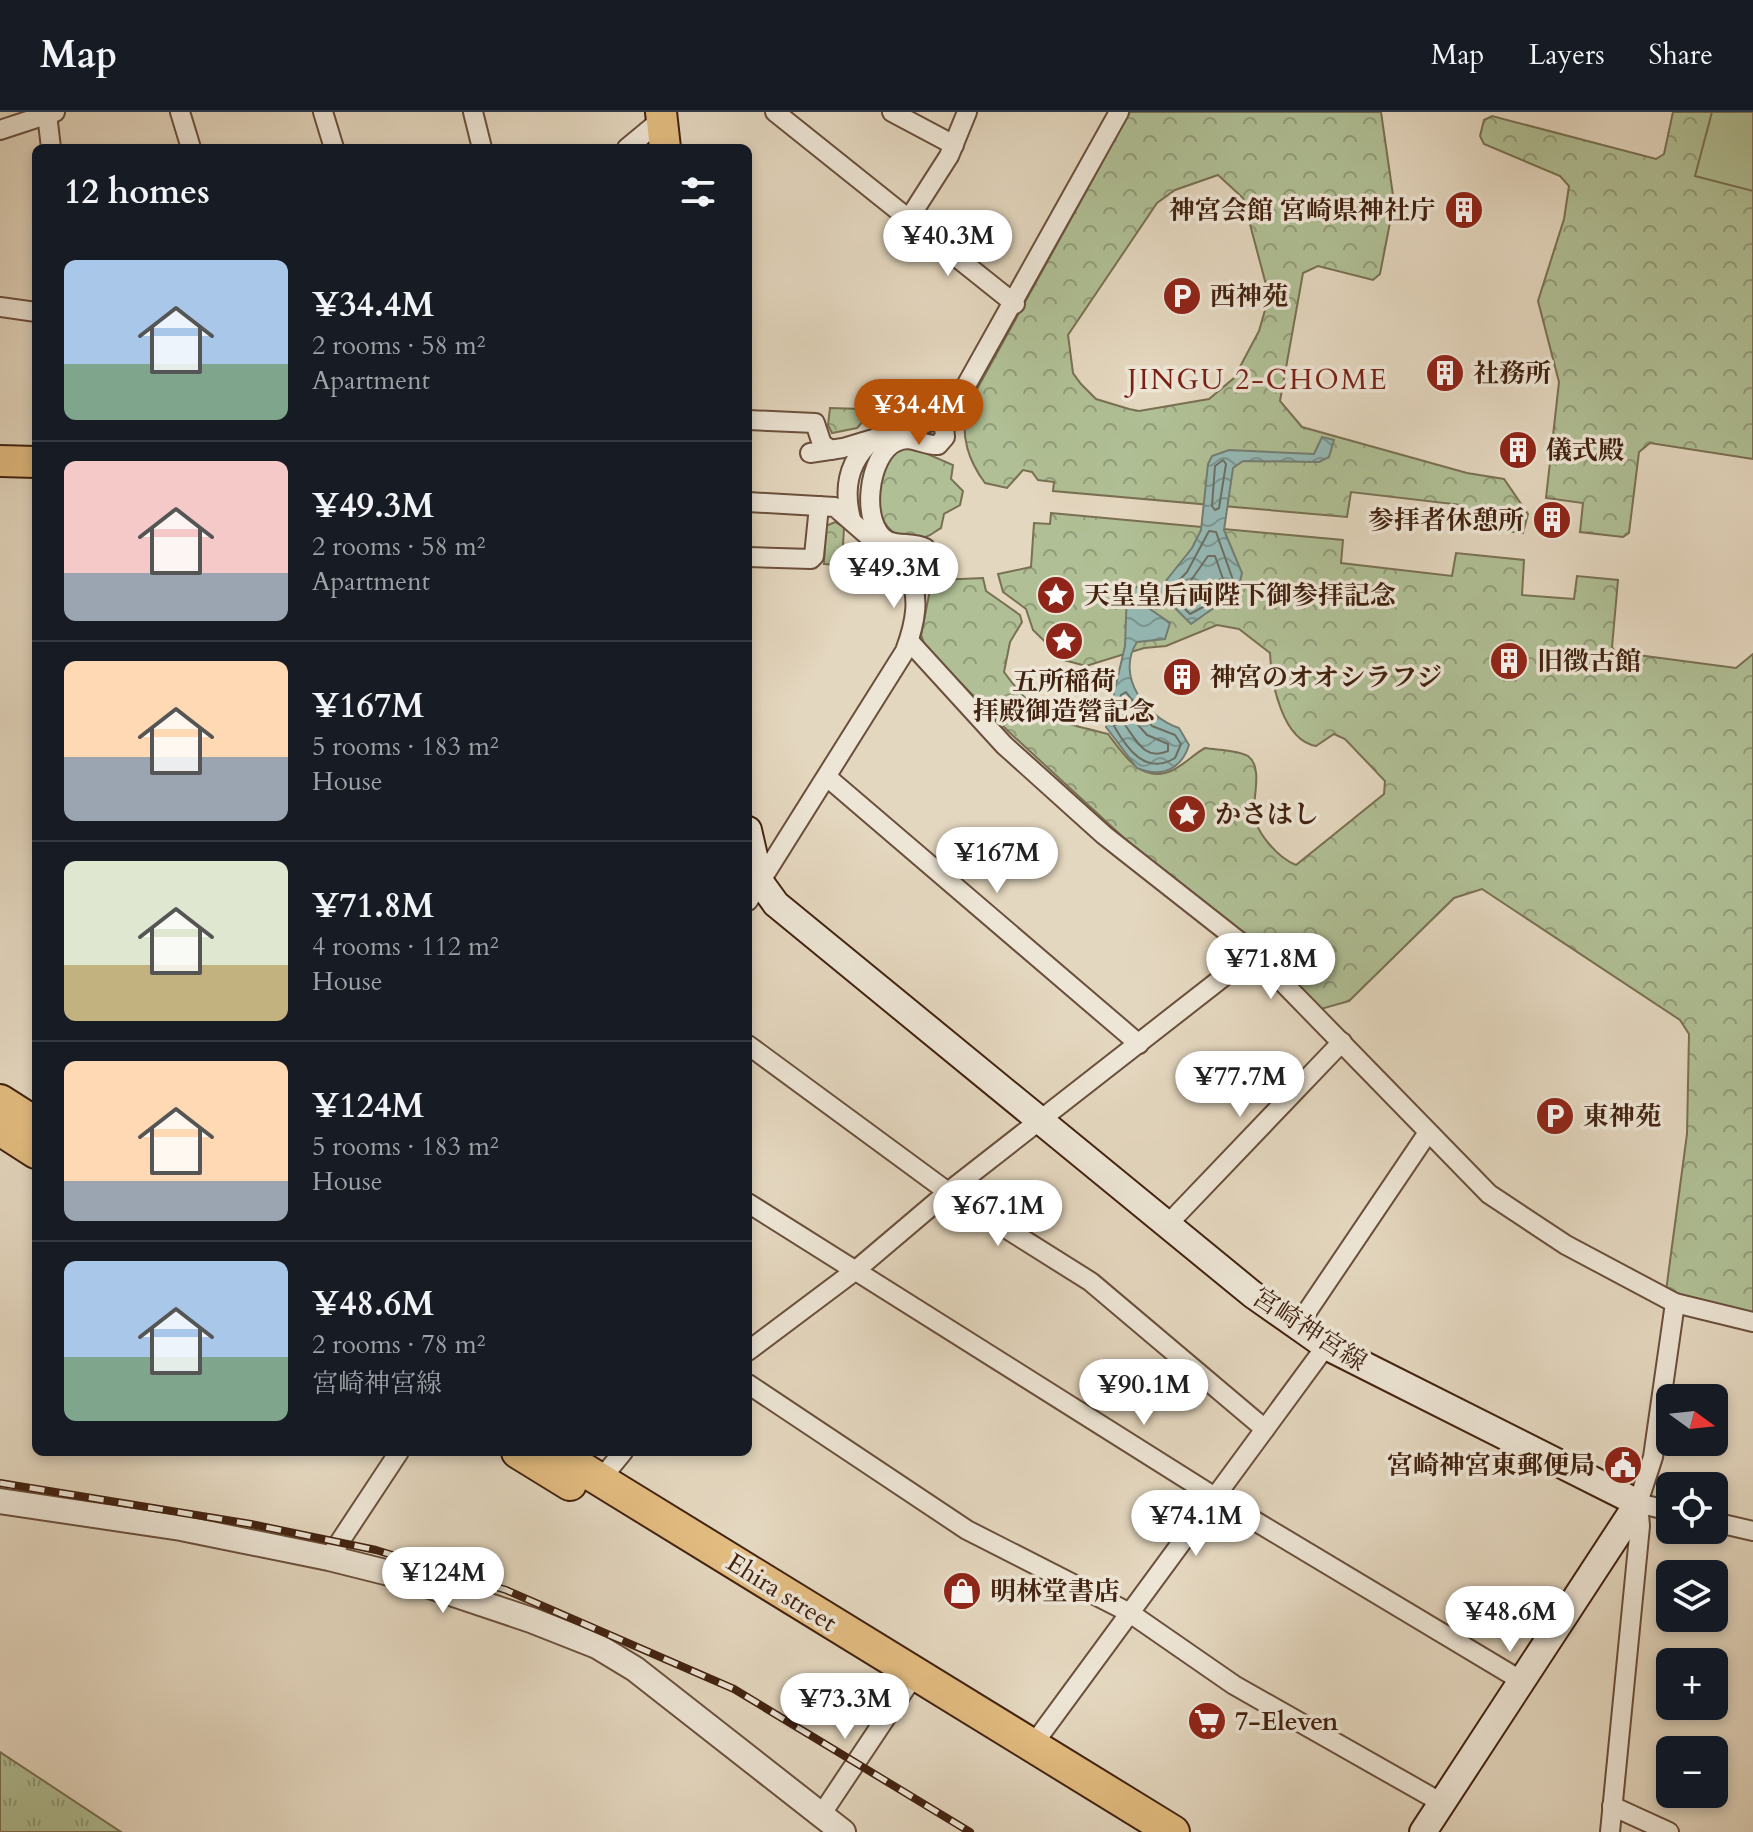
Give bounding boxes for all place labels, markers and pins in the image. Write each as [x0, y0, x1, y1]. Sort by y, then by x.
building icon: 神宮会館 宮崎県神社庁 [1443, 189, 1485, 231]
place label: 神宮会館 宮崎県神社庁 [1169, 193, 1436, 228]
pin: ¥40.3M [883, 210, 1013, 278]
parking icon: 西神苑 [1161, 275, 1203, 317]
place label: 西神苑 [1210, 279, 1288, 314]
building icon: 社務所 [1424, 352, 1466, 394]
place label: 社務所 [1473, 356, 1551, 391]
pin: ¥34.4M [854, 379, 984, 447]
building icon: 儀式殿 [1497, 429, 1539, 471]
place label: 儀式殿 [1546, 433, 1624, 468]
building icon: 参拝者休憩所 [1531, 499, 1573, 541]
place label: 参拝者休憩所 [1368, 503, 1524, 538]
pin: ¥49.3M [829, 542, 959, 610]
place icon: 天皇皇后両陛下御参拝記念 [1035, 574, 1077, 616]
place label: 天皇皇后両陛下御参拝記念 [1084, 578, 1396, 613]
place icon: 五所稲荷 拝殿御造營記念 [1043, 620, 1085, 662]
building icon: 旧徴古館 [1488, 640, 1530, 682]
place label: 旧徴古館 [1537, 644, 1641, 679]
building icon: 神宮のオオシラフジ [1161, 656, 1203, 698]
place label: 神宮のオオシラフジ [1210, 660, 1442, 695]
place label: 五所稲荷 拝殿御造營記念 [973, 664, 1155, 729]
place icon: かさはし [1166, 793, 1208, 835]
place label: かさはし [1215, 797, 1319, 832]
pin: ¥167M [941, 827, 1053, 895]
pin: ¥71.8M [1206, 933, 1336, 1001]
pin: ¥77.7M [1175, 1051, 1305, 1119]
parking icon: 東神苑 [1534, 1095, 1576, 1137]
place label: 東神苑 [1583, 1099, 1661, 1134]
pin: ¥67.1M [933, 1180, 1063, 1248]
pin: ¥90.1M [1079, 1359, 1209, 1427]
public building icon: 宮崎神宮東郵便局 [1602, 1444, 1644, 1486]
place label: 宮崎神宮東郵便局 [1387, 1448, 1595, 1483]
pin: ¥74.1M [1131, 1490, 1261, 1558]
pin: ¥124M [387, 1547, 499, 1615]
shop icon: 明林堂書店 [941, 1570, 983, 1612]
place label: 明林堂書店 [990, 1574, 1120, 1609]
pin: ¥48.6M [1445, 1586, 1575, 1654]
pin: ¥73.3M [780, 1673, 910, 1741]
supermarket icon: 7-Eleven [1186, 1700, 1228, 1742]
place label: 7-Eleven [1235, 1704, 1339, 1739]

